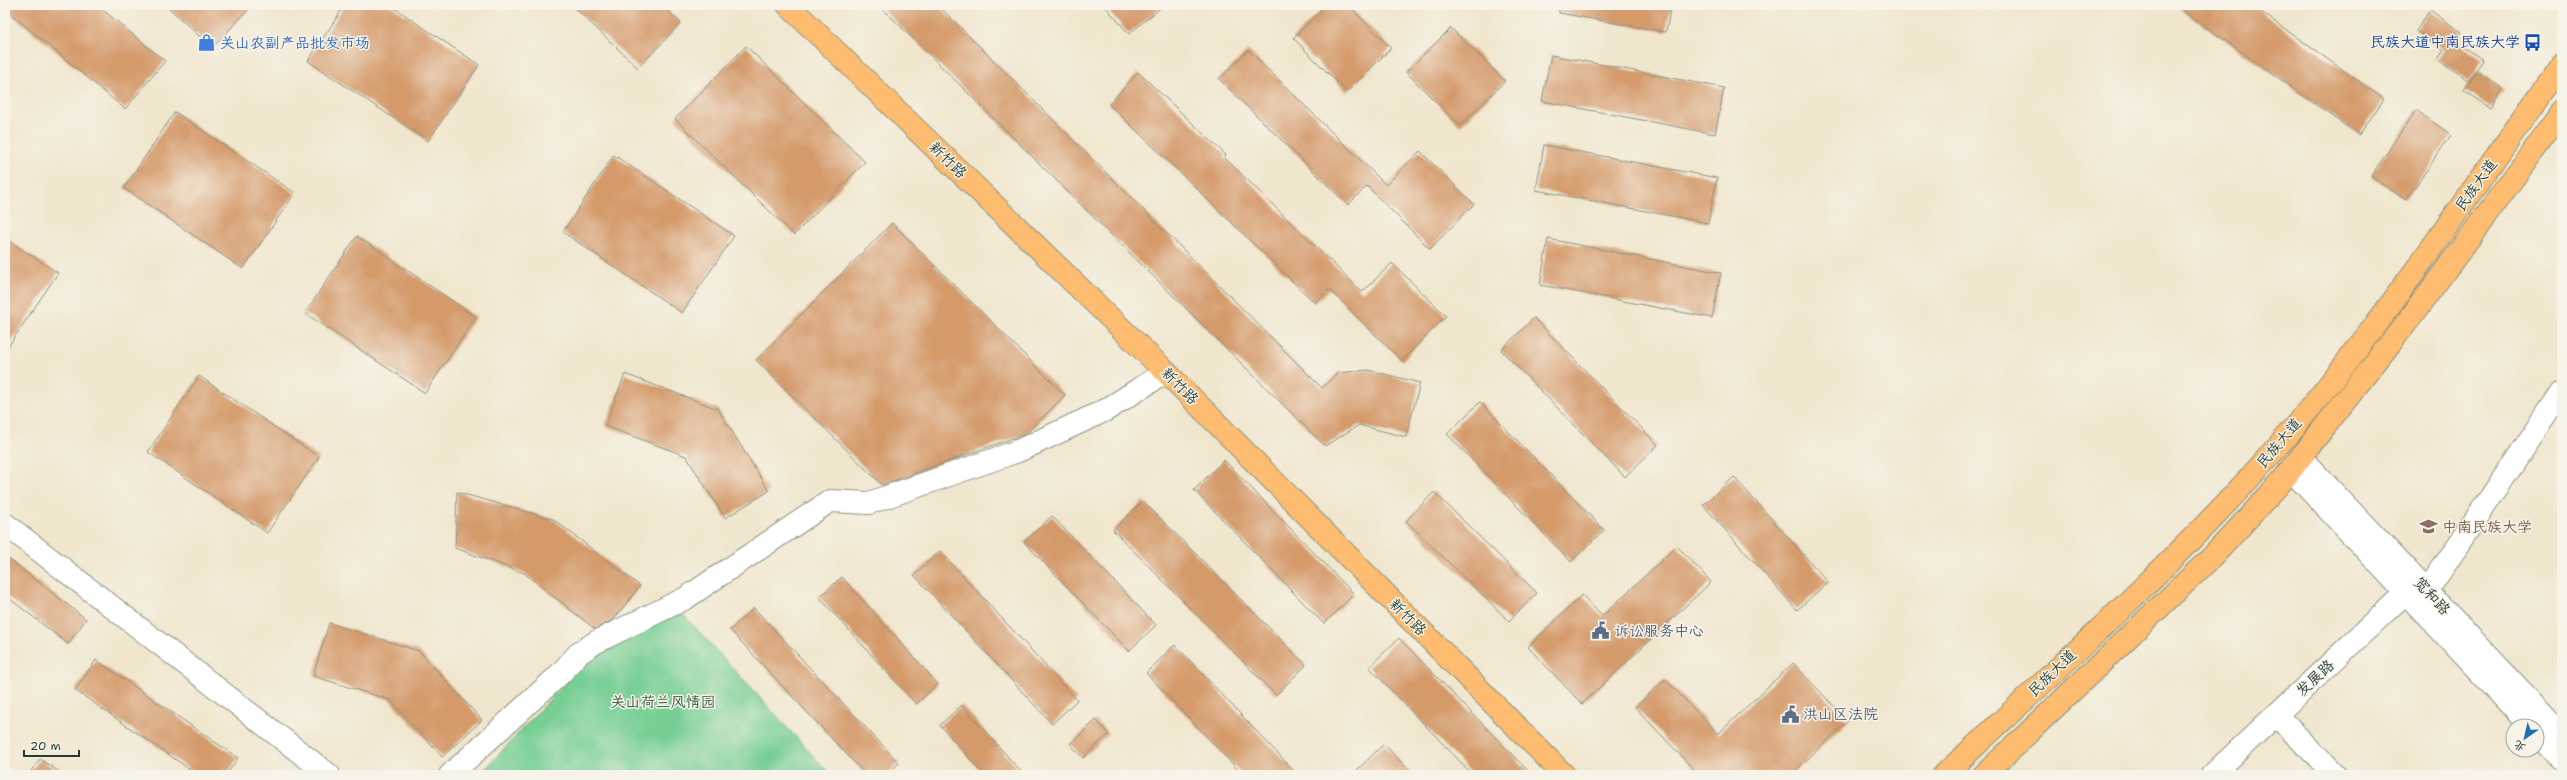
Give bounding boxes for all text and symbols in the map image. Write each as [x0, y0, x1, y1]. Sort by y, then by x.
place label: 民族大道中南民族大学 [2370, 32, 2520, 52]
bus stop icon: 民族大道中南民族大学 [2523, 32, 2543, 52]
shop icon: 关山农副产品批发市场 [197, 33, 217, 53]
place label: 关山农副产品批发市场 [220, 33, 370, 53]
street label: 新竹路 [925, 137, 971, 183]
street label: 民族大道 [2450, 155, 2502, 215]
street label: 新竹路 [1157, 363, 1203, 409]
street label: 民族大道 [2252, 414, 2306, 472]
school or university icon: 中南民族大学 [2419, 517, 2439, 537]
place label: 中南民族大学 [2442, 517, 2532, 537]
street label: 宽和路 [2409, 573, 2455, 619]
street label: 新竹路 [1385, 594, 1431, 640]
public building icon: 诉讼服务中心 [1591, 621, 1611, 641]
place label: 诉讼服务中心 [1614, 621, 1704, 641]
street label: 民族大道 [2023, 645, 2081, 701]
street label: 发展路 [2292, 655, 2338, 701]
park label: 关山荷兰风情园 [610, 692, 716, 712]
public building icon: 洪山区法院 [1780, 704, 1800, 724]
place label: 洪山区法院 [1803, 704, 1878, 724]
north arrow [2505, 718, 2545, 758]
scale bar [24, 732, 79, 758]
text: 北 [2511, 737, 2528, 755]
text: 20 m [30, 738, 61, 754]

